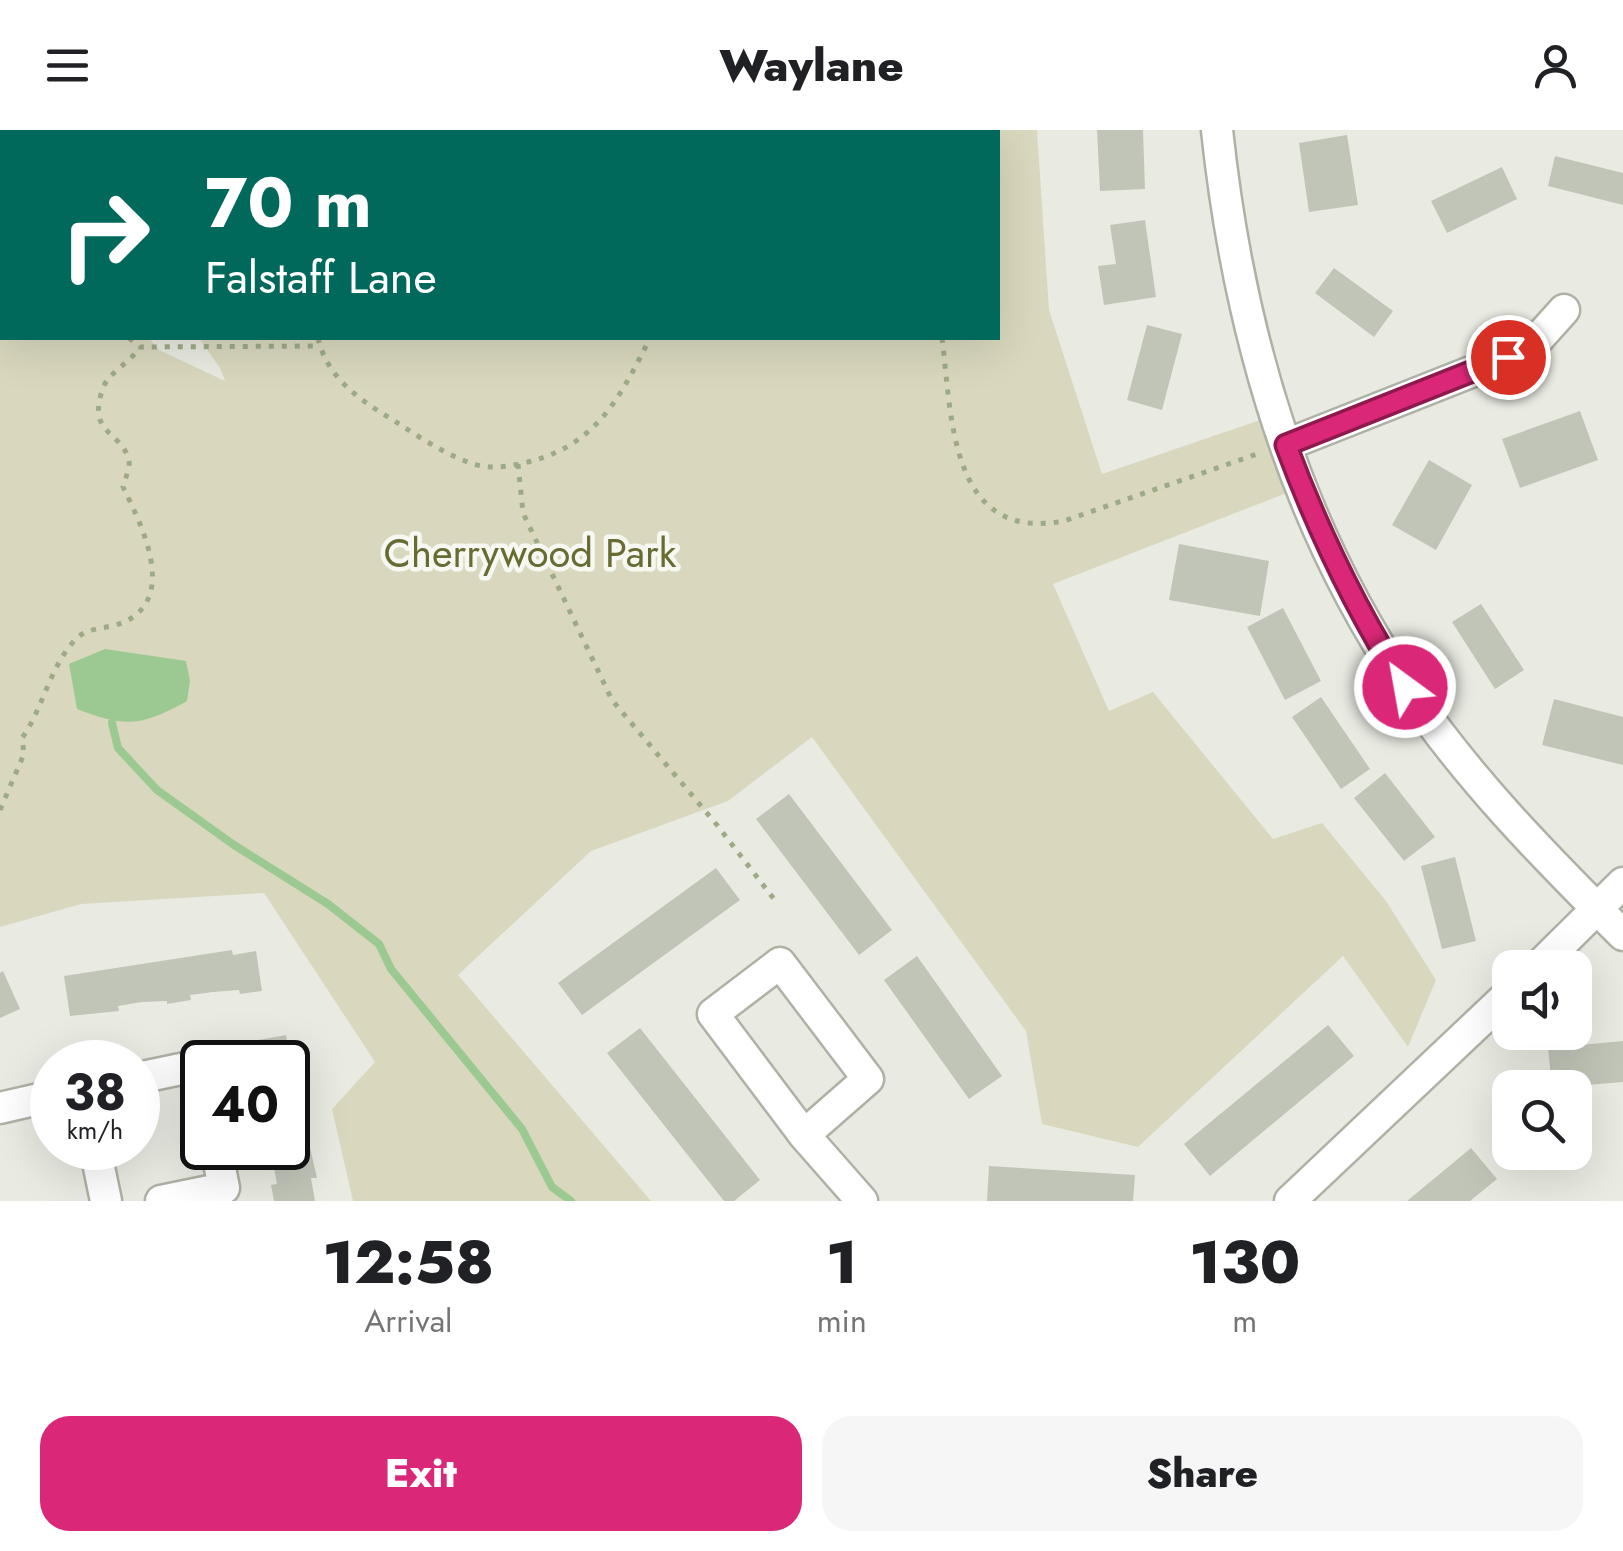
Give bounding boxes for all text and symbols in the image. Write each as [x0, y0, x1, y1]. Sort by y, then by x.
text: Waylane [719, 33, 904, 98]
icon: menu [40, 38, 95, 93]
icon: person [1528, 38, 1583, 93]
text: 70 m [205, 152, 372, 253]
icon: right [40, 170, 170, 300]
text: Falstaff Lane [205, 245, 437, 310]
pin [1466, 315, 1551, 400]
icon: arrive [1481, 330, 1536, 385]
park label: Cherrywood Park [384, 524, 677, 582]
position arrow [1353, 635, 1457, 739]
map controls [1492, 950, 1592, 1170]
button: sound [1492, 950, 1592, 1050]
speed limit sign: 40 [180, 1040, 310, 1170]
text: 38 [64, 1056, 126, 1129]
button: search [1492, 1070, 1592, 1170]
text: km/h [67, 1112, 123, 1148]
text: 12:58 [323, 1219, 494, 1306]
text: 1 [826, 1219, 858, 1306]
text: 130 [1189, 1219, 1300, 1306]
text: Arrival [364, 1298, 452, 1344]
text: min [817, 1298, 867, 1344]
text: m [1232, 1298, 1257, 1344]
button: Exit [40, 1416, 802, 1531]
button: Share [822, 1416, 1583, 1531]

